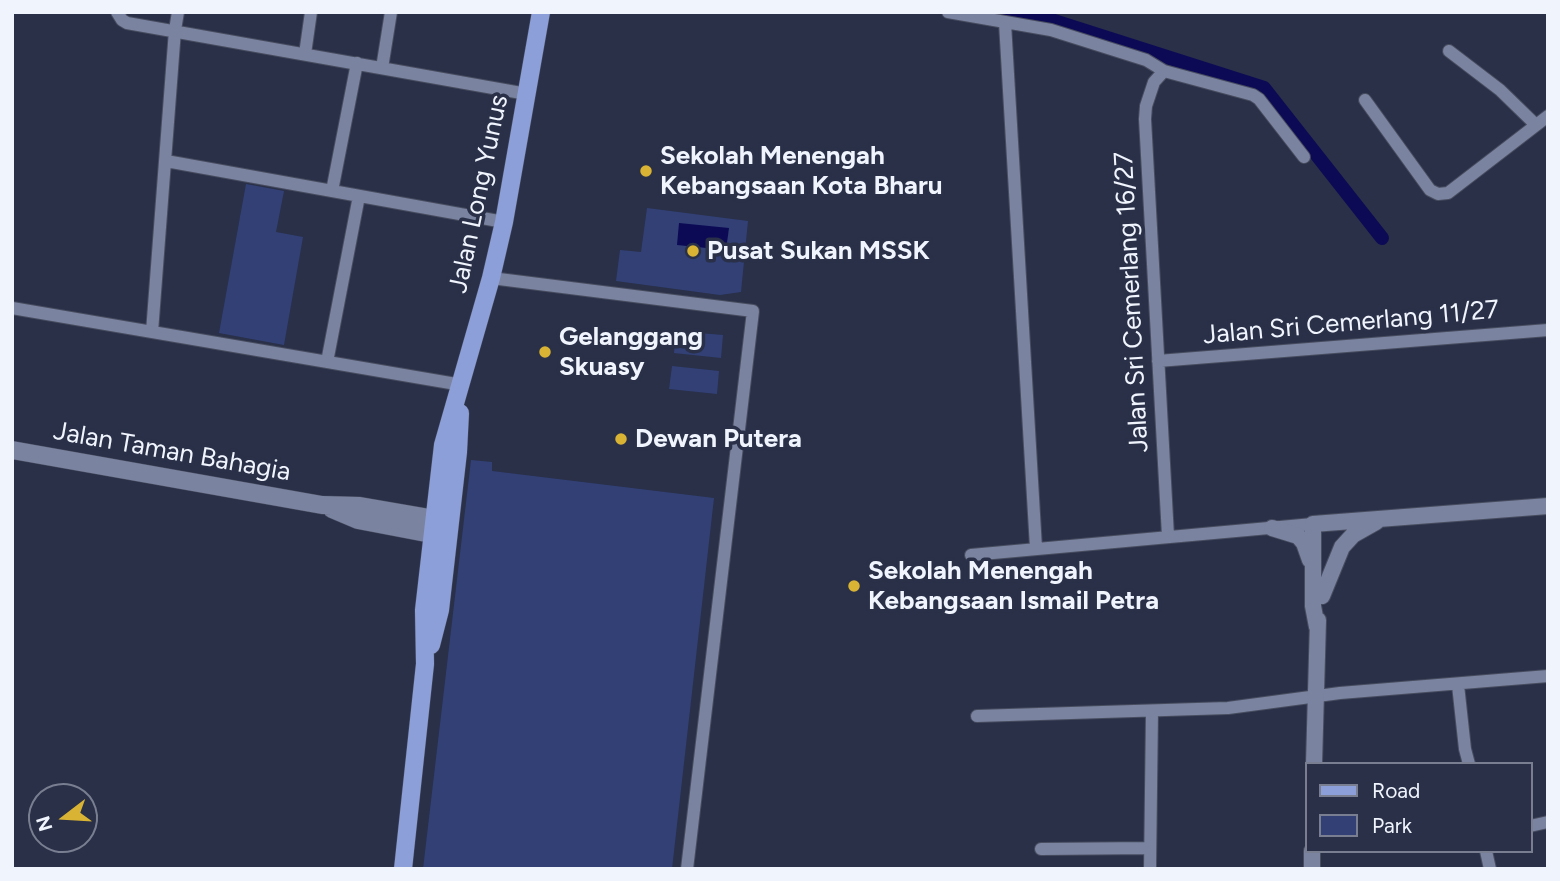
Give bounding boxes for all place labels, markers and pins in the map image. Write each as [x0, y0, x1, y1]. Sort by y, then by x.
place label: Sekolah Menengah Kebangsaan Kota Bharu [660, 140, 943, 202]
marker: Sekolah Menengah Kebangsaan Kota Bharu [638, 163, 654, 179]
place label: Pusat Sukan MSSK [707, 235, 930, 267]
marker: Pusat Sukan MSSK [685, 243, 701, 259]
place label: Gelanggang Skuasy [559, 321, 703, 382]
marker: Gelanggang Skuasy [537, 344, 553, 360]
place label: Dewan Putera [635, 423, 802, 455]
marker: Dewan Putera [613, 431, 629, 447]
place label: Sekolah Menengah Kebangsaan Ismail Petra [868, 555, 1159, 616]
marker: Sekolah Menengah Kebangsaan Ismail Petra [846, 578, 862, 594]

